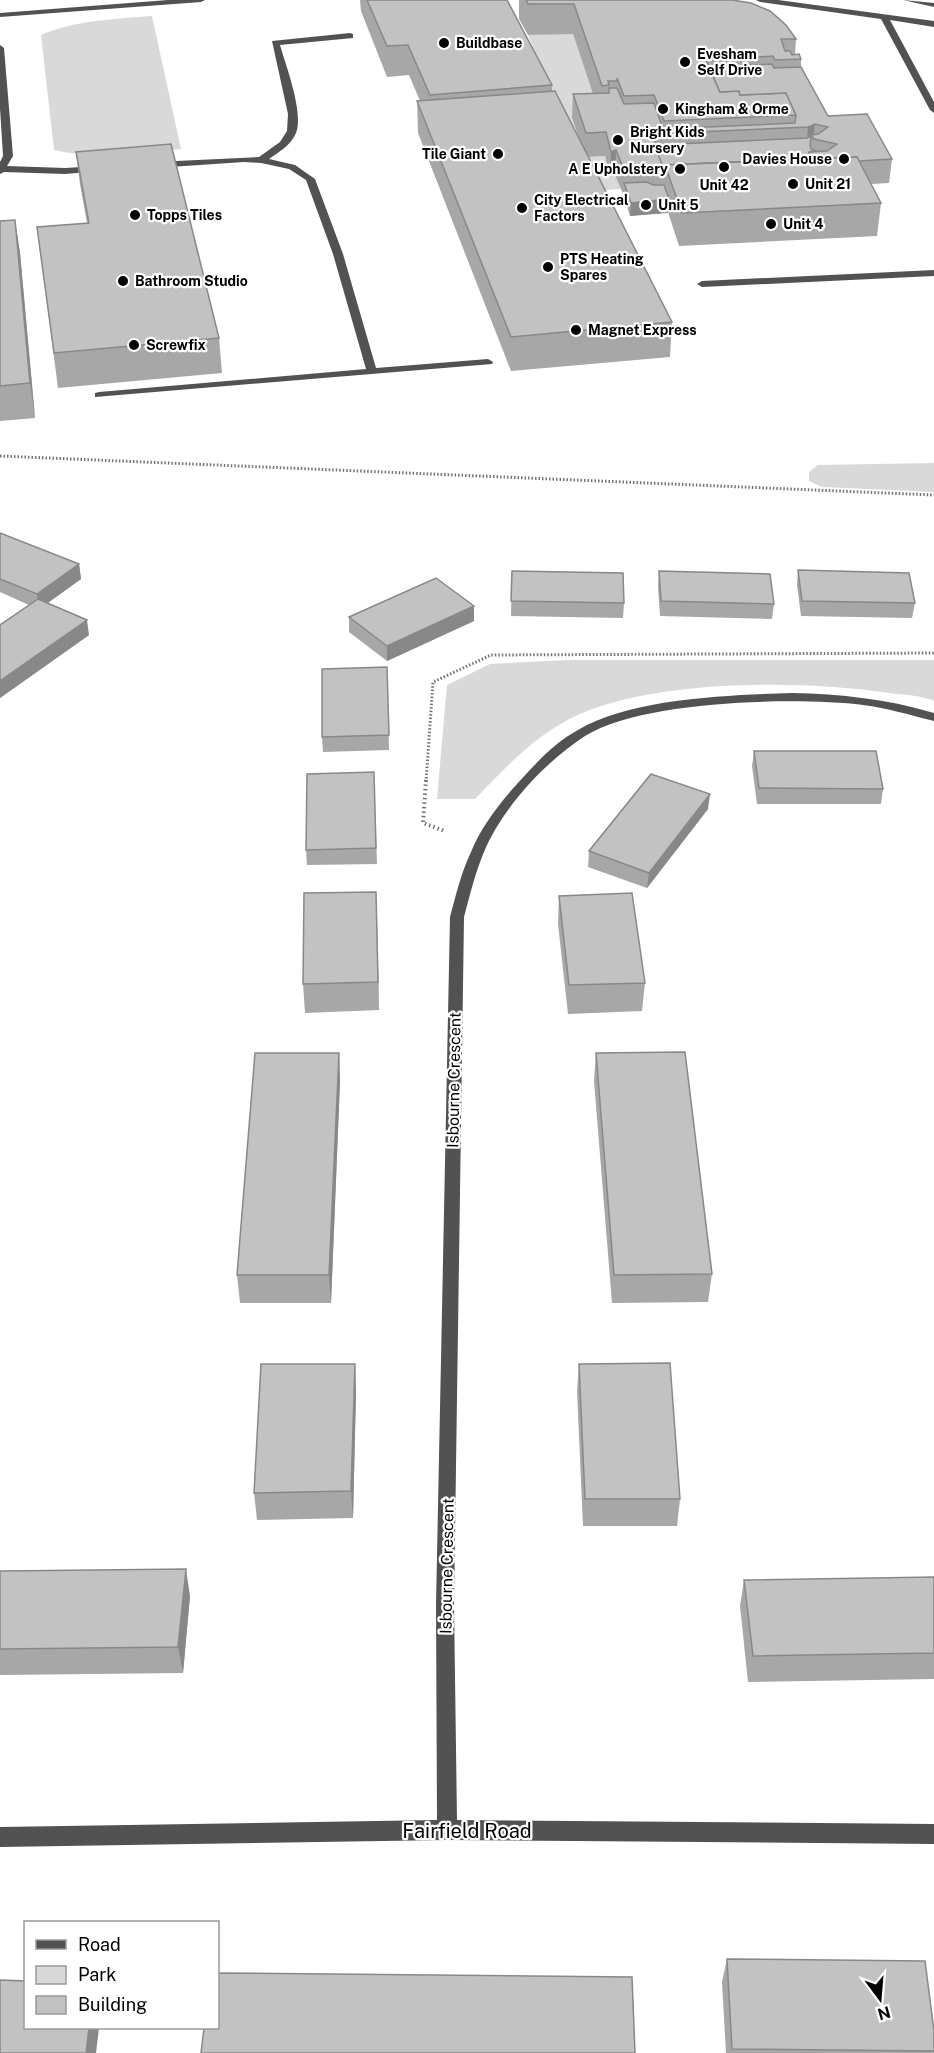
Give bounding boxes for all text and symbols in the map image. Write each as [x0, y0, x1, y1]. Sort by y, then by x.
place label: Buildbase [456, 35, 522, 51]
marker: Buildbase [437, 36, 451, 50]
place label: Evesham Self Drive [697, 46, 762, 78]
marker: Evesham Self Drive [678, 55, 692, 69]
place label: Kingham & Orme [675, 101, 789, 117]
marker: Kingham & Orme [656, 102, 670, 116]
place label: Bright Kids Nursery [630, 124, 705, 156]
marker: Bright Kids Nursery [611, 133, 625, 147]
place label: Tile Giant [422, 146, 486, 162]
marker: Tile Giant [491, 147, 505, 161]
place label: Davies House [742, 151, 832, 167]
marker: Davies House [837, 152, 851, 166]
marker: Unit 42 [717, 160, 731, 174]
place label: A E Upholstery [568, 161, 668, 177]
marker: A E Upholstery [673, 162, 687, 176]
place label: Unit 21 [805, 176, 851, 192]
place label: Unit 42 [699, 177, 749, 193]
marker: Unit 21 [786, 177, 800, 191]
place label: City Electrical Factors [534, 192, 629, 224]
place label: Unit 5 [658, 197, 699, 213]
marker: Unit 5 [639, 198, 653, 212]
marker: City Electrical Factors [515, 201, 529, 215]
place label: Topps Tiles [147, 207, 222, 223]
marker: Topps Tiles [128, 208, 142, 222]
place label: Unit 4 [783, 216, 823, 232]
marker: Unit 4 [764, 217, 778, 231]
place label: PTS Heating Spares [560, 251, 644, 283]
marker: PTS Heating Spares [541, 260, 555, 274]
place label: Bathroom Studio [135, 273, 248, 289]
marker: Bathroom Studio [116, 274, 130, 288]
place label: Magnet Express [588, 322, 697, 338]
marker: Magnet Express [569, 323, 583, 337]
place label: Screwfix [146, 337, 206, 353]
marker: Screwfix [127, 338, 141, 352]
street label: Isbourne Crescent [443, 1012, 465, 1148]
street label: Isbourne Crescent [436, 1498, 458, 1634]
street label: Fairfield Road [402, 1819, 532, 1843]
legend [24, 1921, 219, 2029]
text: Road [78, 1934, 121, 1955]
text: Park [78, 1964, 116, 1985]
north arrow [850, 1969, 910, 2029]
text: Building [78, 1994, 147, 2015]
text: N [875, 2002, 893, 2024]

